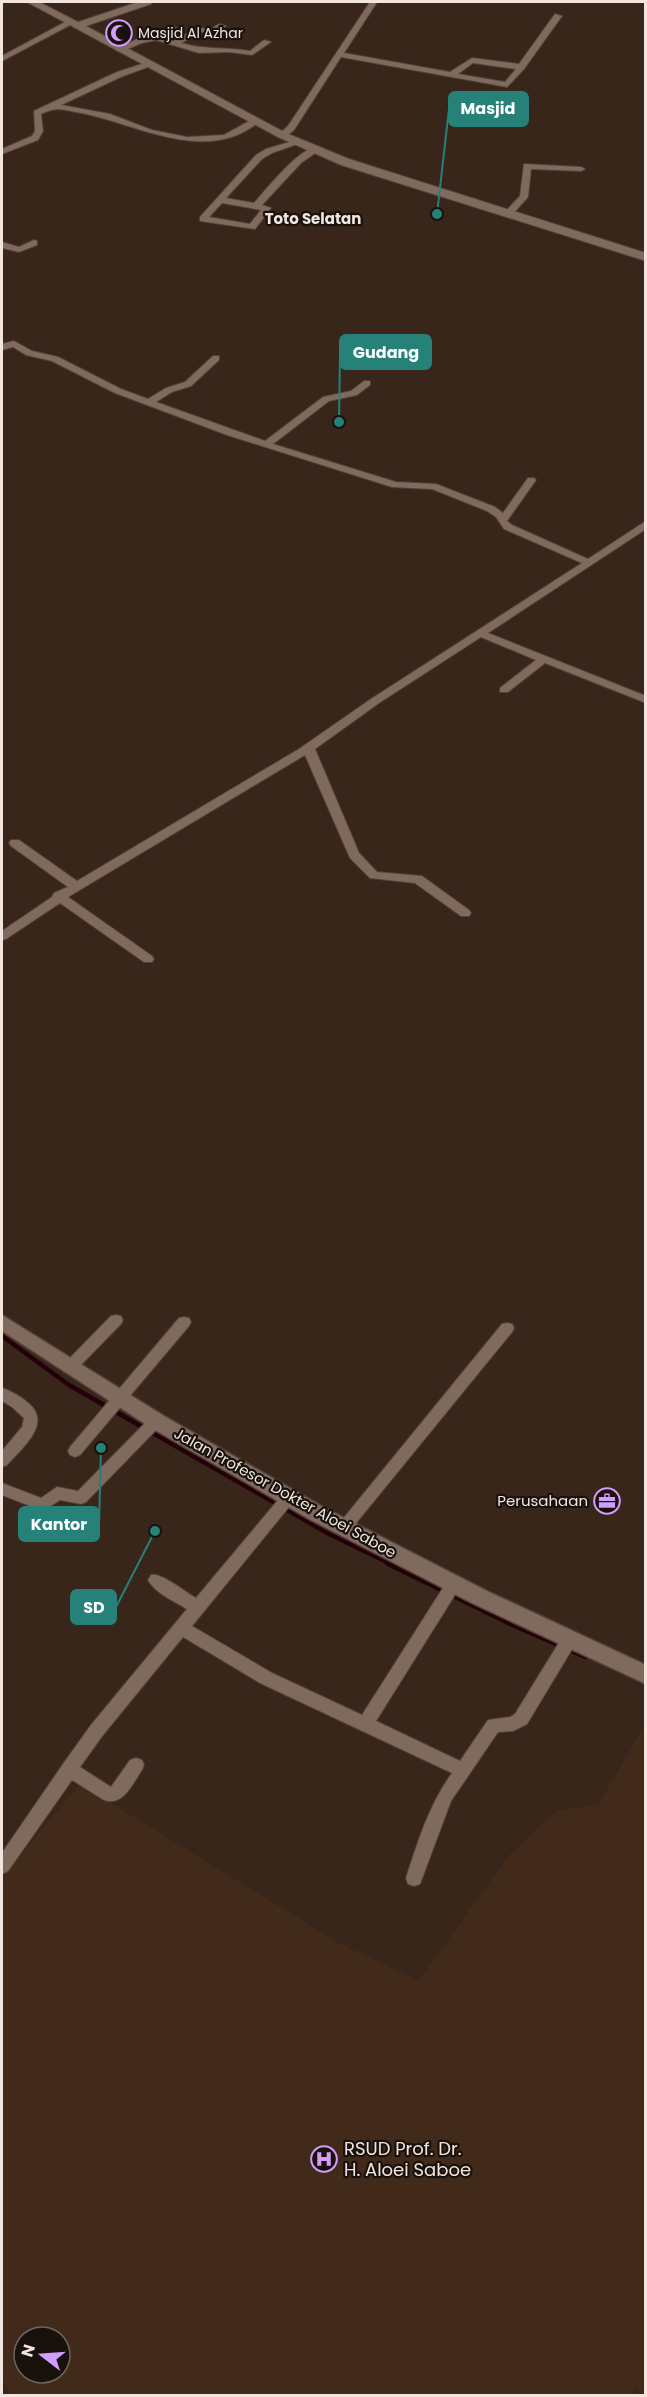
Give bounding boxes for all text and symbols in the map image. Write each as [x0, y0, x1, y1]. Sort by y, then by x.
mosque icon: Masjid Al Azhar [104, 18, 134, 48]
place label: Masjid Al Azhar [138, 23, 243, 43]
callout: Masjid [449, 92, 528, 126]
text: Masjid [461, 97, 515, 120]
district label: Toto Selatan [265, 208, 361, 229]
callout: Gudang [340, 335, 431, 369]
text: Gudang [353, 341, 419, 364]
street label: Jalan Profesor Dokter Aloei Saboe [170, 1422, 400, 1563]
office icon: Perusahaan [592, 1486, 622, 1516]
place label: Perusahaan [497, 1490, 588, 1511]
callout: Kantor [19, 1507, 99, 1541]
text: Kantor [31, 1513, 87, 1536]
callout: SD [71, 1590, 116, 1624]
text: SD [83, 1596, 105, 1619]
place label: RSUD Prof. Dr. H. Aloei Saboe [344, 2136, 471, 2182]
hospital icon: RSUD Prof. Dr. H. Aloei Saboe [309, 2144, 339, 2174]
north arrow [12, 2325, 72, 2385]
text: N [15, 2342, 41, 2360]

